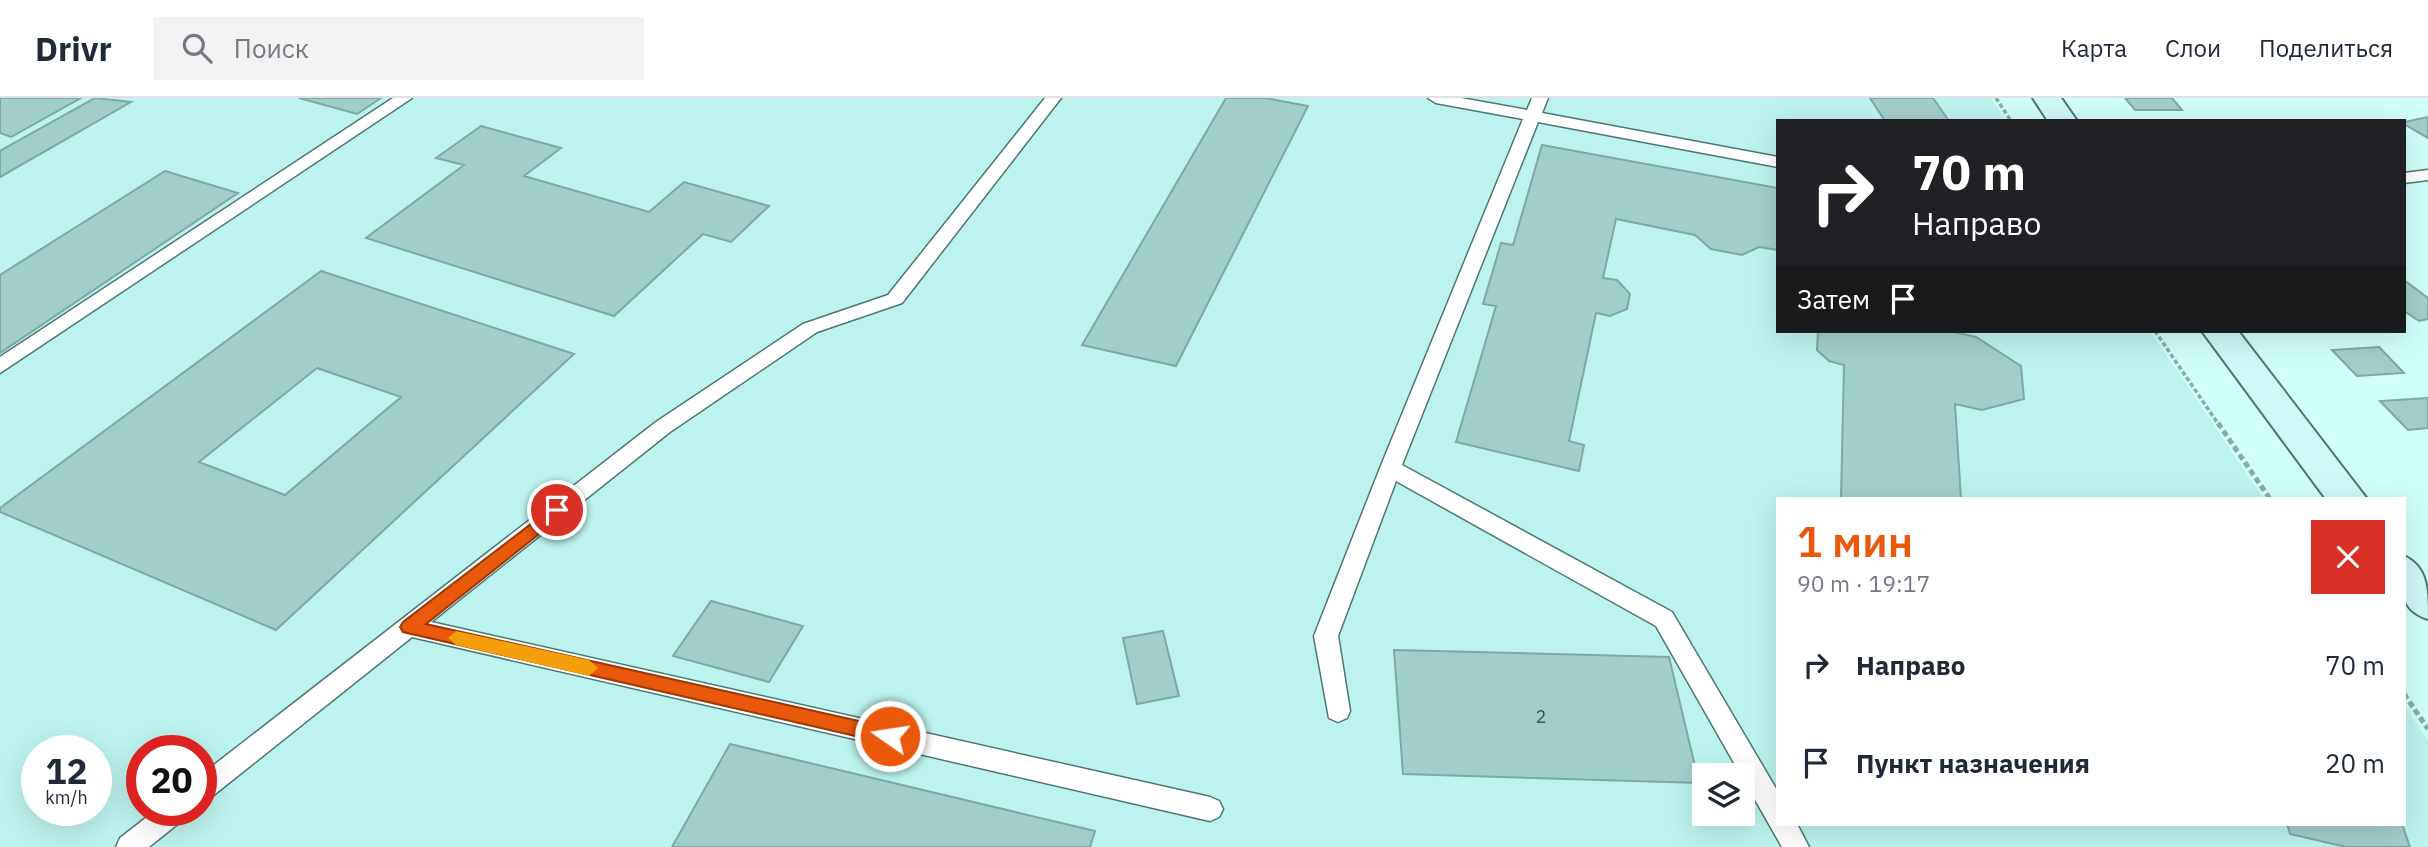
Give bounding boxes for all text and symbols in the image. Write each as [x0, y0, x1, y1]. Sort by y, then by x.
search box [154, 17, 644, 80]
text: Drivr [35, 27, 112, 70]
icon: search [178, 29, 216, 67]
text: Поиск [234, 31, 309, 65]
text: Карта [2061, 32, 2127, 64]
text: Слои [2165, 32, 2221, 64]
text: Поделиться [2259, 32, 2393, 64]
text: 70 m [1912, 140, 2026, 203]
icon: right [1797, 147, 1888, 238]
text: Направо [1912, 202, 2041, 244]
icon: arrive [1884, 280, 1922, 318]
text: Затем [1797, 282, 1870, 316]
pin [527, 480, 587, 540]
icon: arrive [538, 491, 576, 529]
text: 1 мин [1797, 514, 1913, 569]
button: close [2311, 520, 2385, 594]
text: 90 m · 19:17 [1797, 568, 1930, 598]
icon: right [1797, 646, 1835, 684]
text: Направо [1856, 648, 1965, 682]
text: 70 m [2325, 648, 2385, 682]
position arrow [853, 699, 927, 773]
house number: 2 [1536, 705, 1546, 728]
speed limit sign: 20 [126, 735, 217, 826]
icon: arrive [1797, 744, 1835, 782]
text: Пункт назначения [1856, 746, 2090, 780]
text: 20 m [2325, 746, 2385, 780]
text: 12 [45, 748, 88, 794]
map controls [1692, 763, 1755, 826]
button: layers [1692, 763, 1755, 826]
text: km/h [45, 786, 88, 809]

